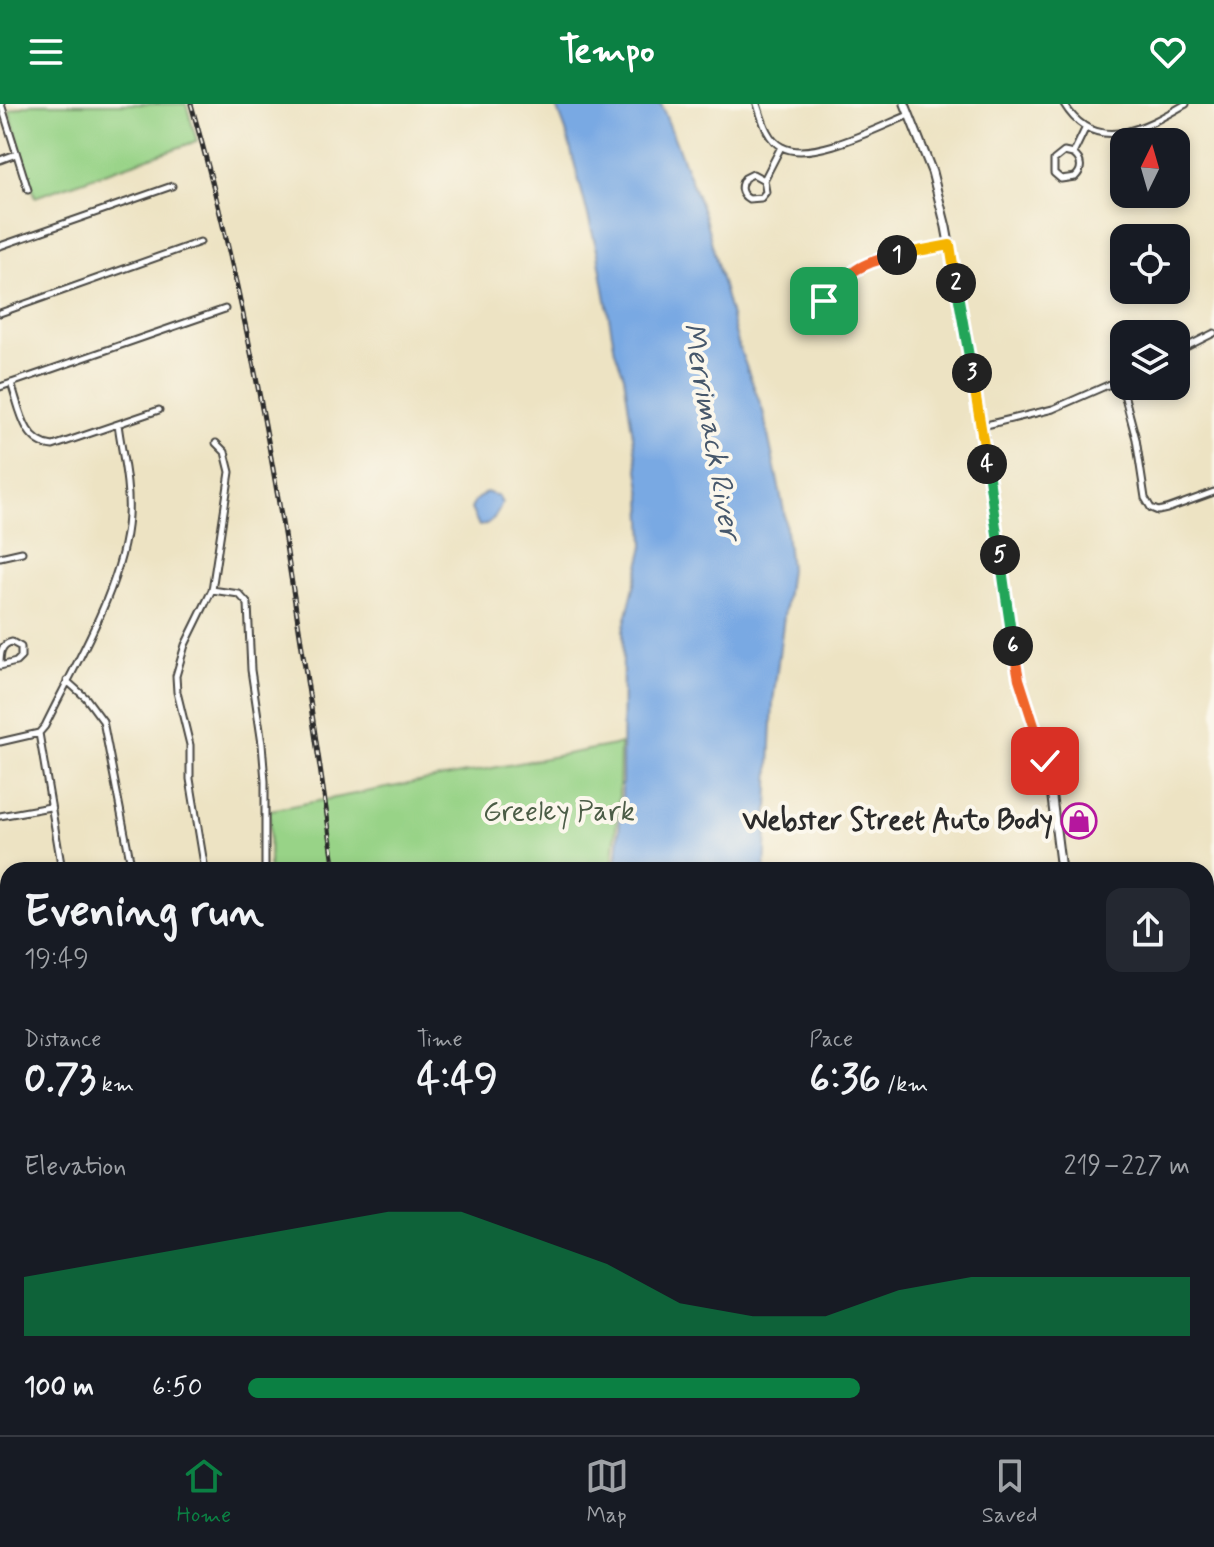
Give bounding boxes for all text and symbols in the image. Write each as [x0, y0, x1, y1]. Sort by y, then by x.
text: Tempo [559, 29, 655, 76]
icon: menu [24, 30, 68, 74]
icon: heart [1146, 30, 1190, 74]
north arrow [1110, 128, 1190, 208]
map controls [1110, 128, 1190, 400]
button: locate [1110, 224, 1190, 304]
pin: 1 [877, 235, 917, 275]
text: 1 [892, 241, 902, 269]
pin: 2 [936, 263, 976, 303]
pin [790, 267, 858, 335]
text: 2 [951, 269, 961, 297]
icon: arrive [802, 279, 846, 323]
water label: Merrimack River [673, 319, 750, 546]
button: layers [1110, 320, 1190, 400]
pin: 3 [952, 353, 992, 393]
text: 3 [967, 359, 977, 387]
pin: 4 [967, 444, 1007, 484]
text: 4 [981, 450, 993, 478]
pin: 5 [980, 535, 1020, 575]
text: 5 [993, 541, 1007, 569]
pin: 6 [993, 626, 1033, 666]
text: 6 [1007, 632, 1019, 660]
pin [1011, 727, 1079, 795]
icon: check [1023, 739, 1067, 783]
park label: Greeley Park [483, 794, 635, 831]
shop icon: Webster Street Auto Body [1060, 802, 1098, 840]
place label: Webster Street Auto Body [743, 803, 1053, 840]
text: Evening run [24, 884, 264, 942]
button: share [1106, 888, 1190, 972]
text: 19:49 [24, 943, 89, 977]
text: Distance [24, 1026, 101, 1054]
text: Time [417, 1026, 463, 1054]
text: Pace [809, 1026, 853, 1054]
text: 0.73 [24, 1054, 96, 1106]
text: 4:49 [417, 1054, 498, 1106]
text: 6:36 [809, 1054, 881, 1106]
text: km [96, 1071, 134, 1099]
text: /km [881, 1071, 928, 1099]
text: Elevation [24, 1150, 126, 1184]
text: 219–227 m [1064, 1150, 1190, 1184]
text: 100 m [24, 1371, 94, 1405]
text: 6:50 [152, 1371, 203, 1405]
tab: Home [177, 1454, 231, 1530]
tab: Map [585, 1454, 629, 1530]
tab: Saved [982, 1454, 1037, 1530]

